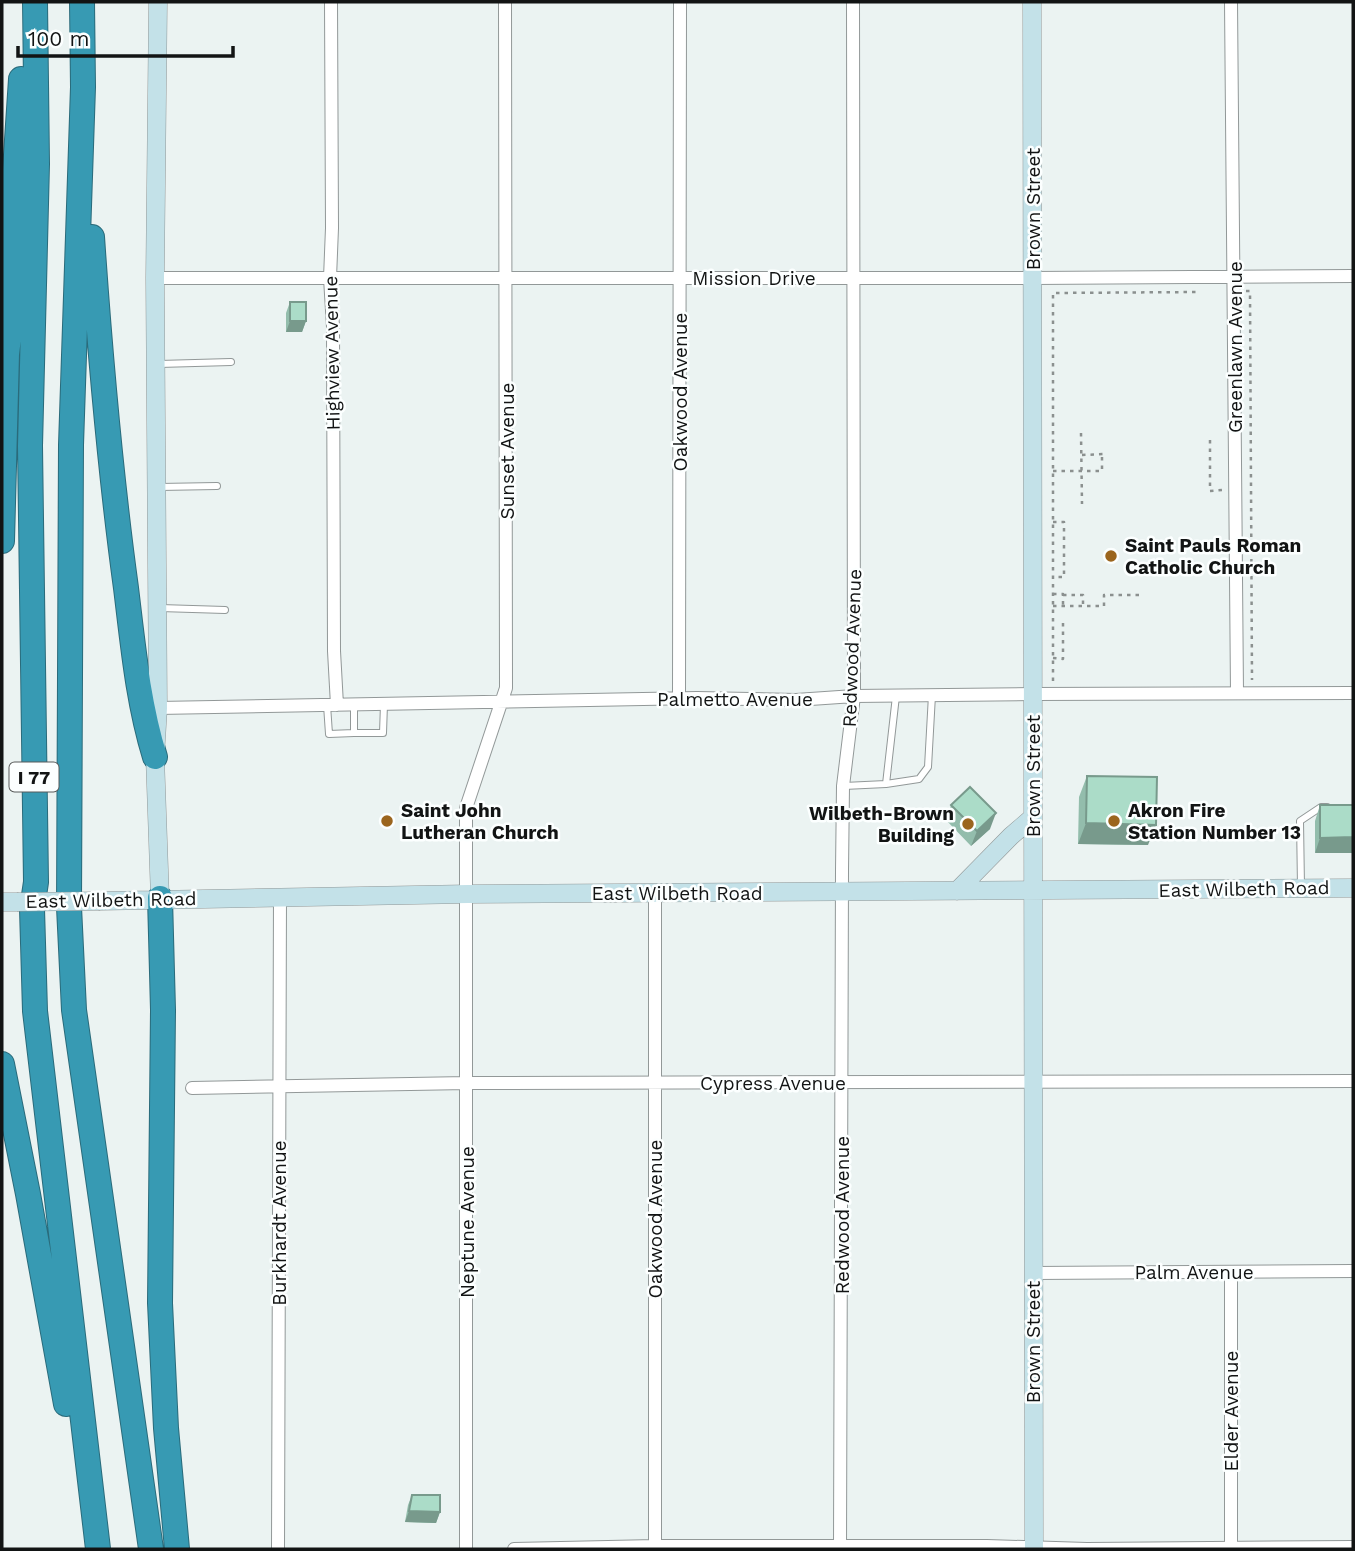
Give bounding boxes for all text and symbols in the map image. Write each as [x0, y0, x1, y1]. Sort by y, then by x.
scale bar [18, 14, 233, 58]
text: 100 m [28, 26, 90, 51]
street label: Brown Street [1022, 148, 1045, 270]
street label: Greenlawn Avenue [1224, 261, 1247, 433]
street label: Mission Drive [692, 267, 816, 290]
street label: Highview Avenue [319, 275, 345, 431]
street label: Oakwood Avenue [669, 313, 692, 471]
street label: Sunset Avenue [496, 382, 519, 520]
place label: Saint Pauls Roman Catholic Church [1125, 534, 1301, 579]
marker: Saint Pauls Roman Catholic Church [1103, 548, 1119, 564]
street label: Redwood Avenue [838, 568, 866, 728]
street label: Palmetto Avenue [657, 688, 813, 711]
street label: Brown Street [1022, 715, 1045, 837]
road number: I 77 [9, 762, 58, 792]
place label: Saint John Lutheran Church [401, 799, 559, 844]
place label: Akron Fire Station Number 13 [1128, 799, 1301, 844]
place label: Wilbeth-Brown Building [809, 802, 954, 847]
marker: Saint John Lutheran Church [379, 813, 395, 829]
marker: Akron Fire Station Number 13 [1106, 813, 1122, 829]
marker: Wilbeth-Brown Building [960, 816, 976, 832]
street label: East Wilbeth Road [1158, 876, 1330, 902]
street label: East Wilbeth Road [591, 882, 763, 905]
street label: East Wilbeth Road [25, 887, 197, 913]
street label: Cypress Avenue [700, 1072, 846, 1095]
street label: Redwood Avenue [831, 1136, 854, 1294]
street label: Burkhardt Avenue [268, 1140, 291, 1306]
street label: Oakwood Avenue [644, 1140, 667, 1298]
street label: Neptune Avenue [456, 1146, 479, 1298]
street label: Palm Avenue [1134, 1261, 1254, 1284]
street label: Brown Street [1022, 1281, 1045, 1403]
street label: Elder Avenue [1220, 1350, 1243, 1472]

